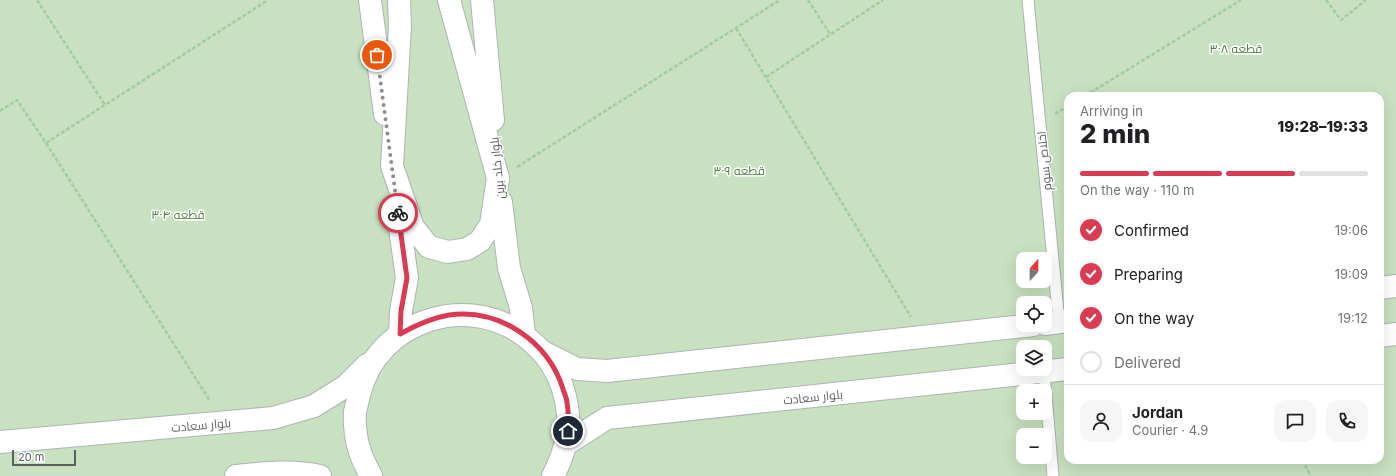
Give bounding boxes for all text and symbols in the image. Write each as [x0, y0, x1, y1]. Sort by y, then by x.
pin [360, 38, 394, 72]
park label: قطعه ۳۰۸ [1210, 41, 1262, 56]
icon: bag [366, 44, 388, 66]
text: Arriving in [1080, 103, 1143, 119]
text: 19:28–19:33 [1278, 117, 1368, 136]
text: 2 min [1080, 118, 1150, 149]
street label: اخلاص سوم [1033, 130, 1056, 192]
street label: بلوار خلد برین [486, 136, 508, 200]
park label: قطعه ۳۰۹ [713, 163, 765, 178]
text: On the way · 110 m [1080, 182, 1194, 198]
courier [378, 193, 418, 233]
icon: bike [387, 202, 409, 224]
park label: قطعه ۳۰۴ [151, 207, 205, 222]
icon: check [1080, 219, 1102, 241]
text: Confirmed [1114, 221, 1189, 240]
text: 19:06 [1335, 222, 1368, 238]
north arrow [1016, 252, 1052, 288]
map controls [1016, 252, 1052, 464]
icon: check [1080, 263, 1102, 285]
text: Preparing [1114, 265, 1183, 284]
text: 19:09 [1335, 266, 1368, 282]
button: locate [1016, 296, 1052, 332]
icon: check [1080, 307, 1102, 329]
text: On the way [1114, 309, 1194, 328]
text: 19:12 [1338, 310, 1368, 326]
button: layers [1016, 340, 1052, 376]
text: Delivered [1114, 353, 1181, 372]
button: + [1016, 384, 1052, 420]
street label: بلوار سعادت [782, 386, 844, 408]
button: person [1080, 400, 1122, 442]
button: chat [1274, 400, 1316, 442]
button: phone [1326, 400, 1368, 442]
text: Jordan [1132, 403, 1183, 422]
pin [551, 414, 585, 448]
street label: بلوار سعادت [170, 415, 232, 435]
icon: home [557, 420, 579, 442]
text: Courier · 4.9 [1132, 422, 1208, 438]
button: − [1016, 428, 1052, 464]
scale bar [12, 448, 76, 467]
text: 20 m [18, 450, 44, 464]

